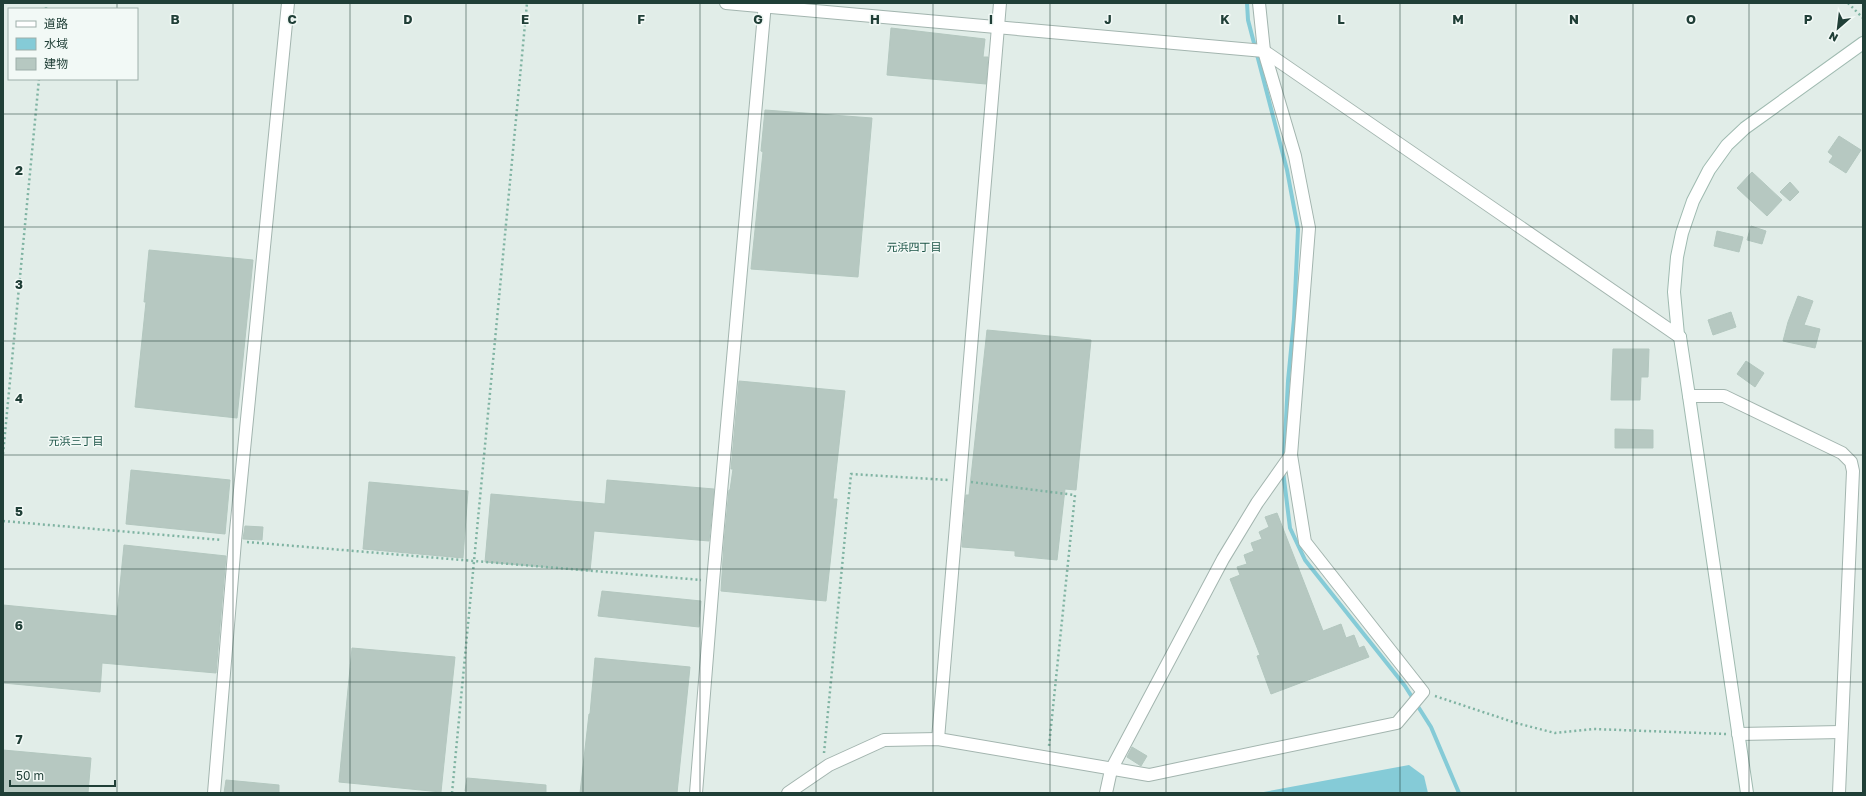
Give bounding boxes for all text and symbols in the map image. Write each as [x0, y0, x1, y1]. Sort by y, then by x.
legend [8, 8, 138, 80]
north arrow [1818, 8, 1858, 48]
text: B [170, 11, 180, 27]
text: C [287, 11, 297, 27]
text: D [403, 11, 413, 27]
text: E [521, 11, 529, 27]
text: F [637, 11, 645, 27]
text: G [753, 11, 763, 27]
text: H [870, 11, 880, 27]
text: I [989, 11, 993, 27]
text: J [1104, 11, 1112, 27]
text: K [1220, 11, 1230, 27]
text: L [1337, 11, 1345, 27]
text: M [1452, 11, 1464, 27]
text: N [1569, 11, 1579, 27]
text: O [1686, 11, 1696, 27]
text: P [1804, 11, 1813, 27]
text: 道路 [44, 16, 68, 31]
text: N [1826, 30, 1840, 45]
text: 水域 [44, 36, 68, 51]
text: 建物 [44, 56, 68, 71]
text: 2 [15, 162, 23, 178]
district label: 元浜四丁目 [887, 240, 942, 253]
text: 3 [15, 276, 23, 292]
text: 4 [15, 390, 23, 406]
district label: 元浜三丁目 [49, 434, 104, 447]
text: 5 [15, 503, 23, 519]
text: 6 [15, 617, 23, 633]
text: 7 [15, 731, 23, 747]
scale bar [10, 762, 115, 788]
text: 50 m [16, 768, 44, 783]

